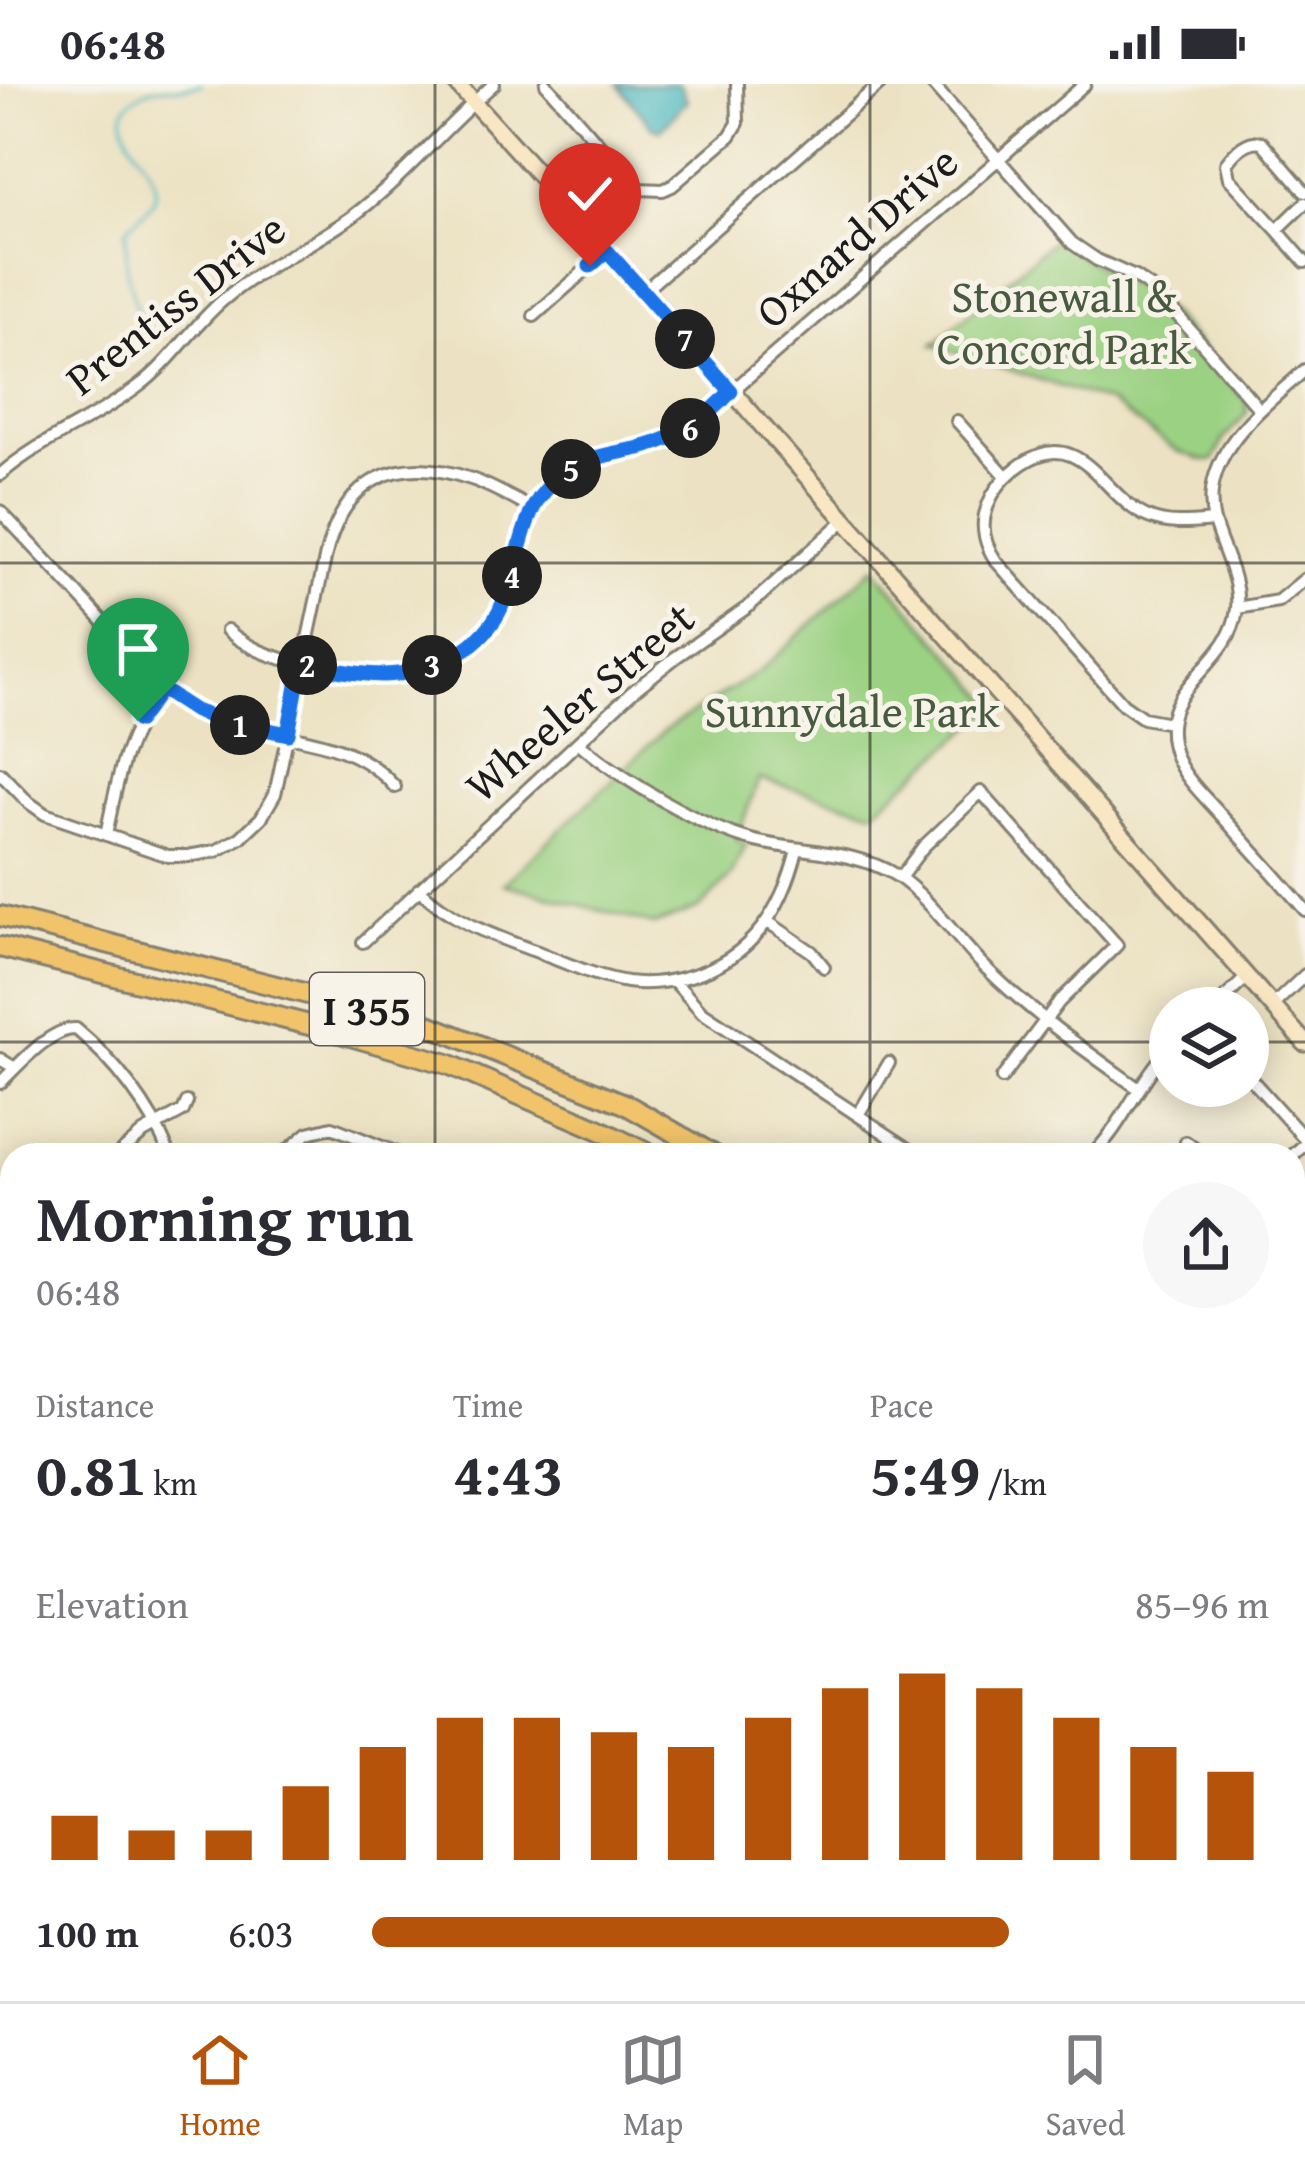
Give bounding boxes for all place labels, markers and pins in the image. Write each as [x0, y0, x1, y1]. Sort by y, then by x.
pin [539, 143, 641, 266]
pin: 7 [655, 309, 715, 369]
pin: 6 [660, 398, 720, 458]
pin: 5 [541, 439, 601, 499]
pin: 4 [482, 546, 542, 606]
pin [87, 598, 189, 721]
pin: 2 [277, 635, 337, 695]
pin: 3 [402, 635, 462, 695]
pin: 1 [210, 695, 270, 755]

